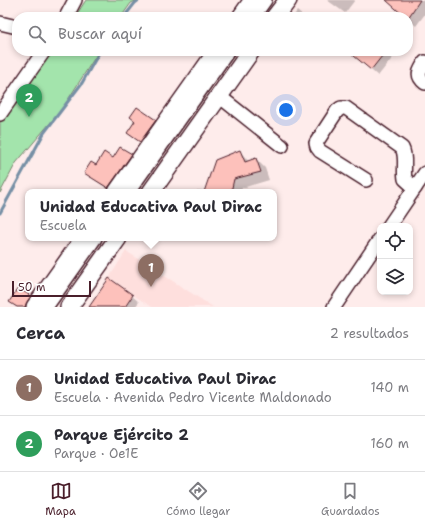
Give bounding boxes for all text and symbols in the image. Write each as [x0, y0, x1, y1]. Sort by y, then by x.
search box [12, 12, 413, 56]
icon: search [26, 23, 48, 45]
text: Buscar aquí [58, 24, 142, 44]
pin: 2 [16, 84, 42, 117]
your location [276, 100, 296, 120]
popup [25, 189, 277, 241]
text: Unidad Educativa Paul Dirac [40, 197, 262, 217]
text: Escuela [40, 217, 87, 234]
map controls [377, 223, 413, 295]
button: locate [377, 223, 413, 259]
pin: 1 [138, 254, 164, 287]
button: layers [377, 259, 413, 295]
scale bar [12, 279, 91, 298]
text: 50 m [18, 280, 46, 295]
text: Cerca [16, 322, 65, 344]
text: 2 resultados [330, 325, 409, 342]
text: Unidad Educativa Paul Dirac [54, 369, 277, 389]
text: 1 [26, 379, 32, 396]
text: 140 m [370, 379, 409, 396]
text: Escuela · Avenida Pedro Vicente Maldonado [54, 389, 332, 406]
text: Parque Ejército 2 [54, 425, 189, 445]
text: 2 [24, 435, 34, 452]
text: 160 m [371, 435, 409, 452]
text: Parque · Oe1E [54, 445, 138, 462]
tab: Mapa [45, 480, 76, 519]
tab: Cómo llegar [166, 480, 230, 519]
tab: Guardados [321, 480, 380, 519]

